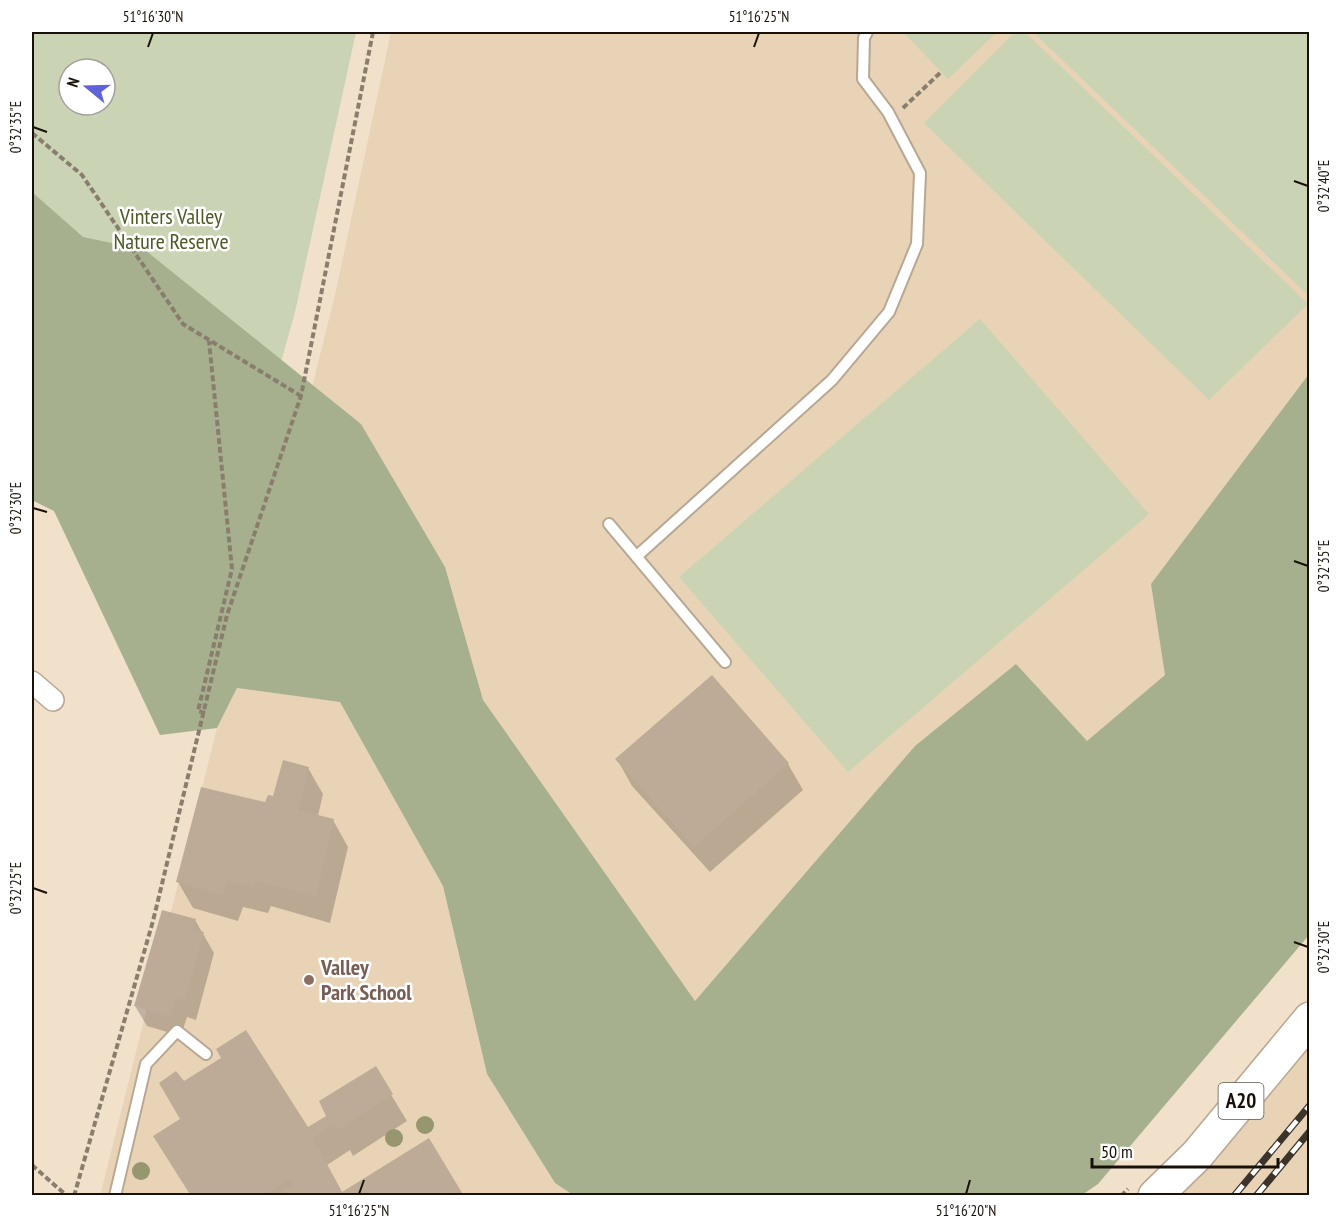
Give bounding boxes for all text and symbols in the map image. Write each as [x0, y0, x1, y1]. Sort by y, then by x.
text: 51°16'30"N [123, 7, 183, 26]
text: 51°16'25"N [729, 7, 789, 26]
north arrow [57, 57, 117, 117]
text: N [62, 75, 84, 89]
text: 0°32'35"E [6, 101, 25, 153]
text: 0°32'40"E [1314, 160, 1333, 212]
park label: Vinters Valley Nature Reserve [114, 202, 228, 255]
text: 0°32'30"E [6, 482, 25, 534]
text: 0°32'35"E [1314, 540, 1333, 592]
text: 0°32'25"E [6, 862, 25, 914]
text: 0°32'30"E [1314, 921, 1333, 973]
place label: Valley Park School [320, 953, 412, 1006]
marker: Valley Park School [302, 973, 316, 987]
road number: A20 [1218, 1083, 1264, 1119]
scale bar [1092, 1131, 1278, 1169]
text: 50 m [1101, 1140, 1133, 1163]
text: 51°16'25"N [329, 1201, 389, 1220]
text: 51°16'20"N [936, 1201, 996, 1220]

